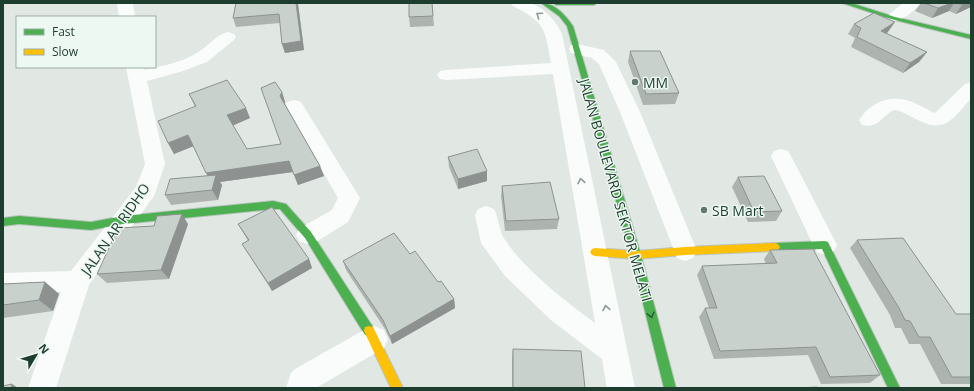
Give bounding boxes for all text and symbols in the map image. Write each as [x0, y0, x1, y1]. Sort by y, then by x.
one-way arrow [536, 12, 543, 20]
legend [16, 16, 156, 68]
text: Fast [52, 23, 75, 40]
text: Slow [52, 43, 79, 60]
place label: MM [643, 73, 668, 92]
street label: JALAN BOULEVARD SEKTOR MELATI [574, 74, 657, 304]
marker: MM [630, 77, 640, 87]
one-way arrow [578, 178, 586, 184]
street label: JALAN AR RIDHO [75, 179, 154, 280]
place label: SB Mart [712, 201, 763, 220]
marker: SB Mart [699, 205, 709, 215]
one-way arrow [602, 305, 610, 311]
one-way arrow [647, 312, 655, 318]
north arrow [16, 335, 56, 375]
text: N [36, 340, 53, 357]

